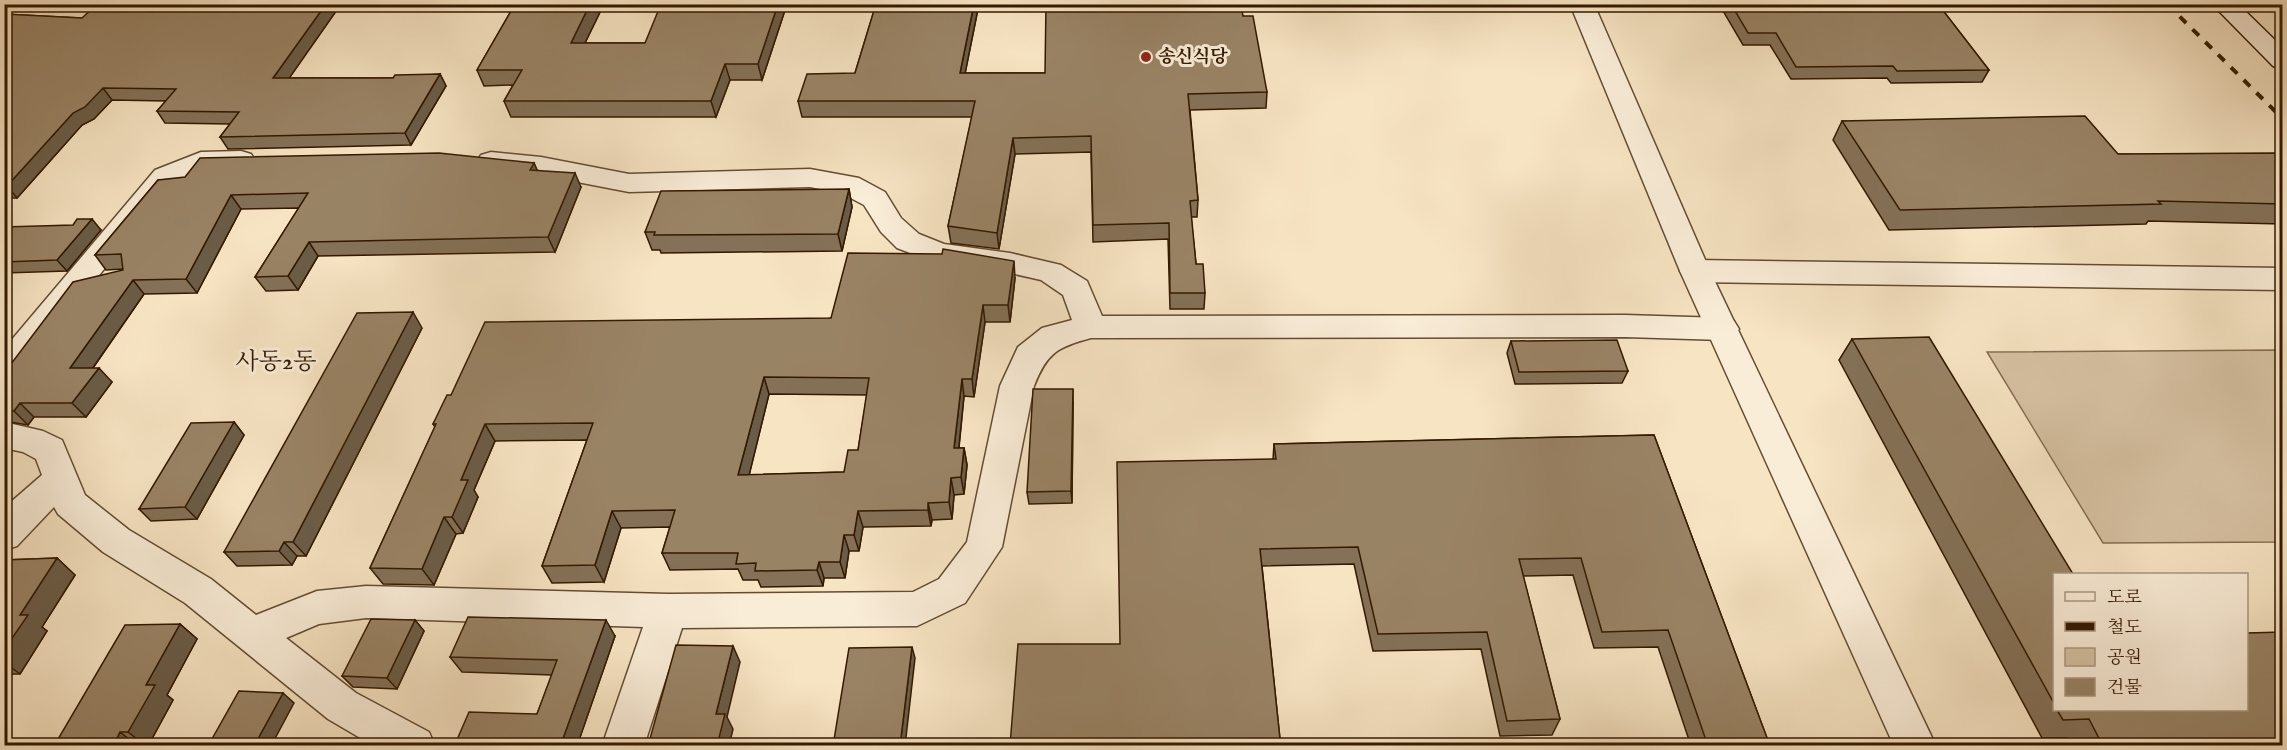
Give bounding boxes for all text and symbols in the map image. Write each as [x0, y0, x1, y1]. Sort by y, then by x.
place label: 송신식당 [1158, 46, 1228, 69]
marker: 송신식당 [1139, 50, 1153, 64]
district label: 사동2동 [236, 347, 316, 378]
legend [2053, 573, 2248, 711]
text: 도로 [2107, 587, 2142, 610]
text: 철도 [2107, 617, 2142, 640]
text: 공원 [2107, 647, 2142, 670]
text: 건물 [2107, 677, 2142, 700]

